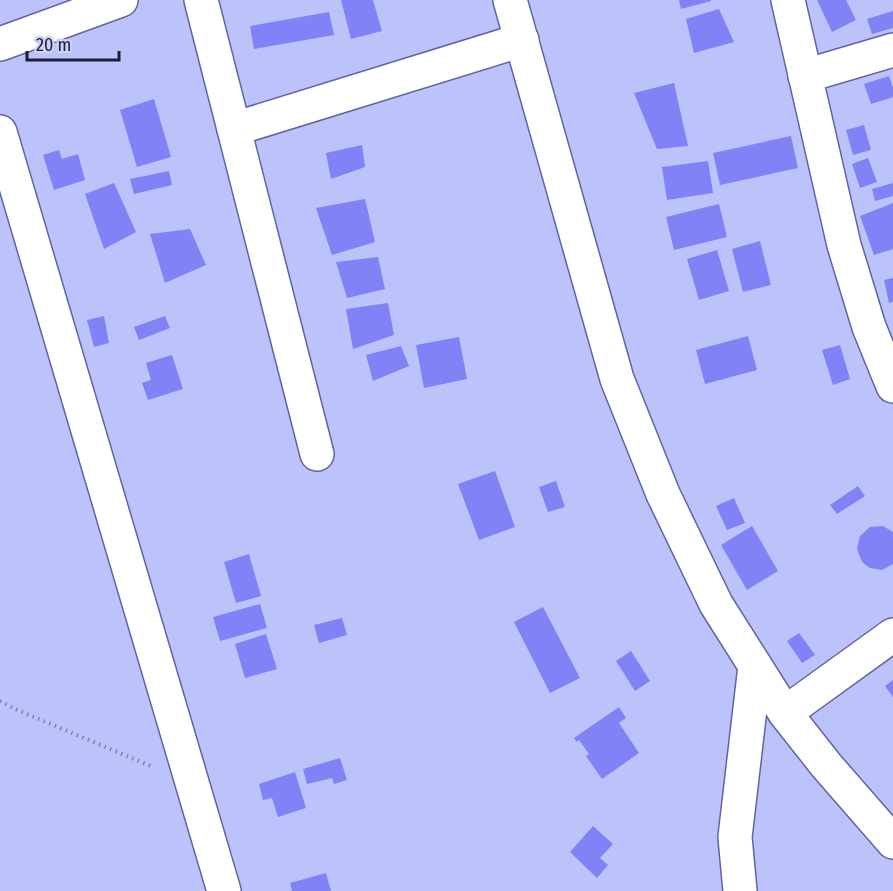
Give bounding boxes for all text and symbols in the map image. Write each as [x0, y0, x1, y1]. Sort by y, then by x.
scale bar [27, 24, 118, 62]
text: 20 m [36, 34, 71, 56]

